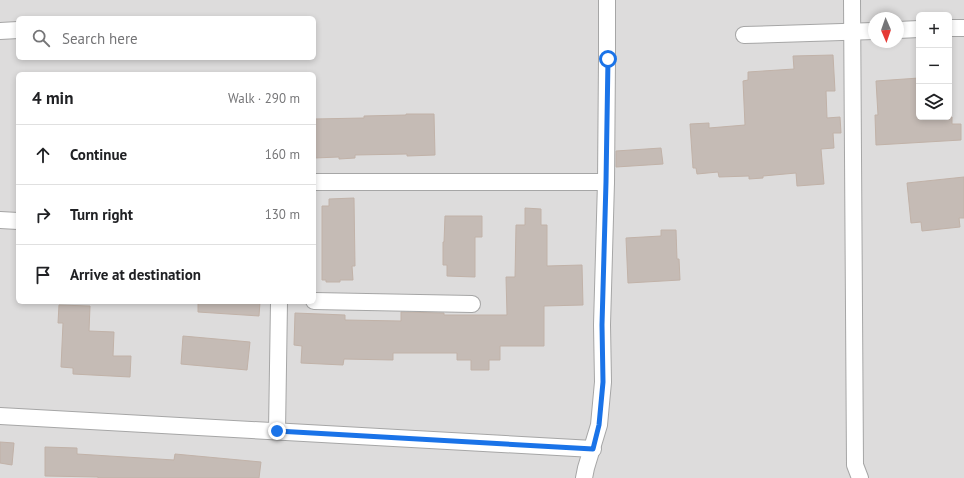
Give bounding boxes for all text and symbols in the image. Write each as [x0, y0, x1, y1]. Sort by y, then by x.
north arrow [868, 12, 904, 48]
map controls [916, 12, 952, 120]
button: + [916, 12, 952, 48]
search box [16, 16, 316, 60]
icon: search [30, 27, 52, 49]
text: Search here [62, 29, 138, 48]
button: − [916, 48, 952, 84]
route start [599, 50, 617, 68]
button: layers [916, 84, 952, 120]
text: 4 min [32, 87, 73, 109]
text: Walk · 290 m [228, 90, 300, 107]
icon: ahead [32, 144, 54, 166]
text: Continue [70, 145, 127, 164]
text: 160 m [265, 146, 300, 163]
icon: right [32, 204, 54, 226]
text: Turn right [70, 205, 133, 224]
text: 130 m [265, 206, 300, 223]
icon: arrive [32, 264, 54, 286]
text: Arrive at destination [70, 265, 201, 284]
route end [268, 422, 286, 440]

